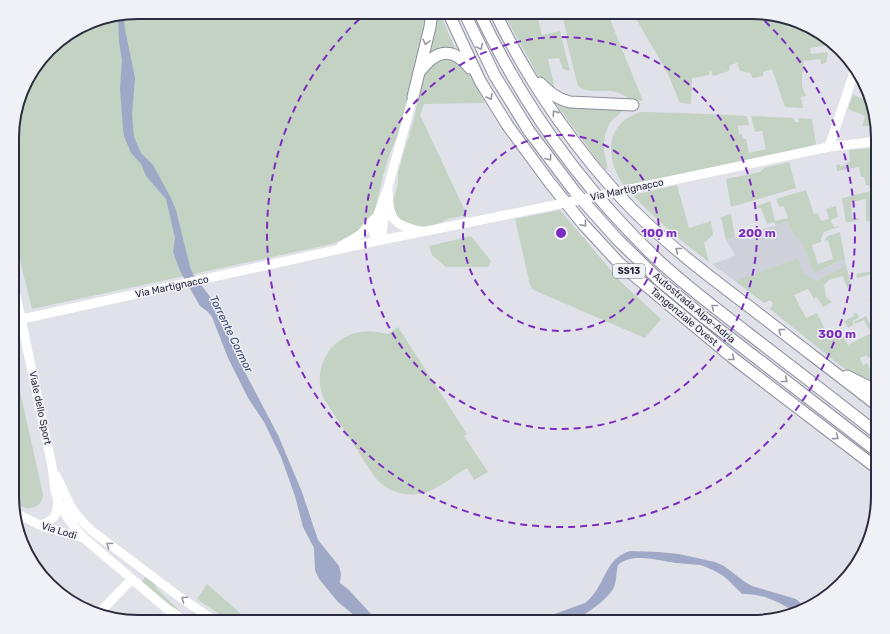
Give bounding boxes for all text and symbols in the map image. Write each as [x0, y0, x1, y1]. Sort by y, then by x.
one-way arrow [423, 39, 431, 45]
one-way arrow [476, 43, 483, 51]
one-way arrow [485, 93, 493, 100]
one-way arrow [553, 110, 560, 117]
one-way arrow [544, 153, 551, 160]
street label: Via Martignacco [589, 176, 665, 204]
one-way arrow [579, 219, 586, 227]
centre of rings [554, 226, 568, 240]
text: 100 m [641, 226, 677, 240]
text: 200 m [738, 226, 776, 240]
one-way arrow [676, 248, 683, 255]
road number: SS13 [613, 264, 645, 278]
street label: Autostrada Alpe-Adria [650, 270, 738, 346]
street label: Via Martignacco [134, 273, 210, 301]
street label: Tangenziale Ovest [648, 285, 720, 349]
water label: Torrente Cormor [207, 293, 256, 375]
one-way arrow [712, 305, 719, 312]
text: 300 m [818, 327, 856, 341]
one-way arrow [778, 329, 785, 336]
one-way arrow [728, 353, 735, 360]
street label: Viale dello Sport [26, 370, 54, 446]
one-way arrow [780, 376, 787, 383]
one-way arrow [831, 432, 838, 439]
street label: Via Lodi [40, 520, 78, 542]
one-way arrow [106, 542, 113, 550]
one-way arrow [181, 597, 188, 604]

